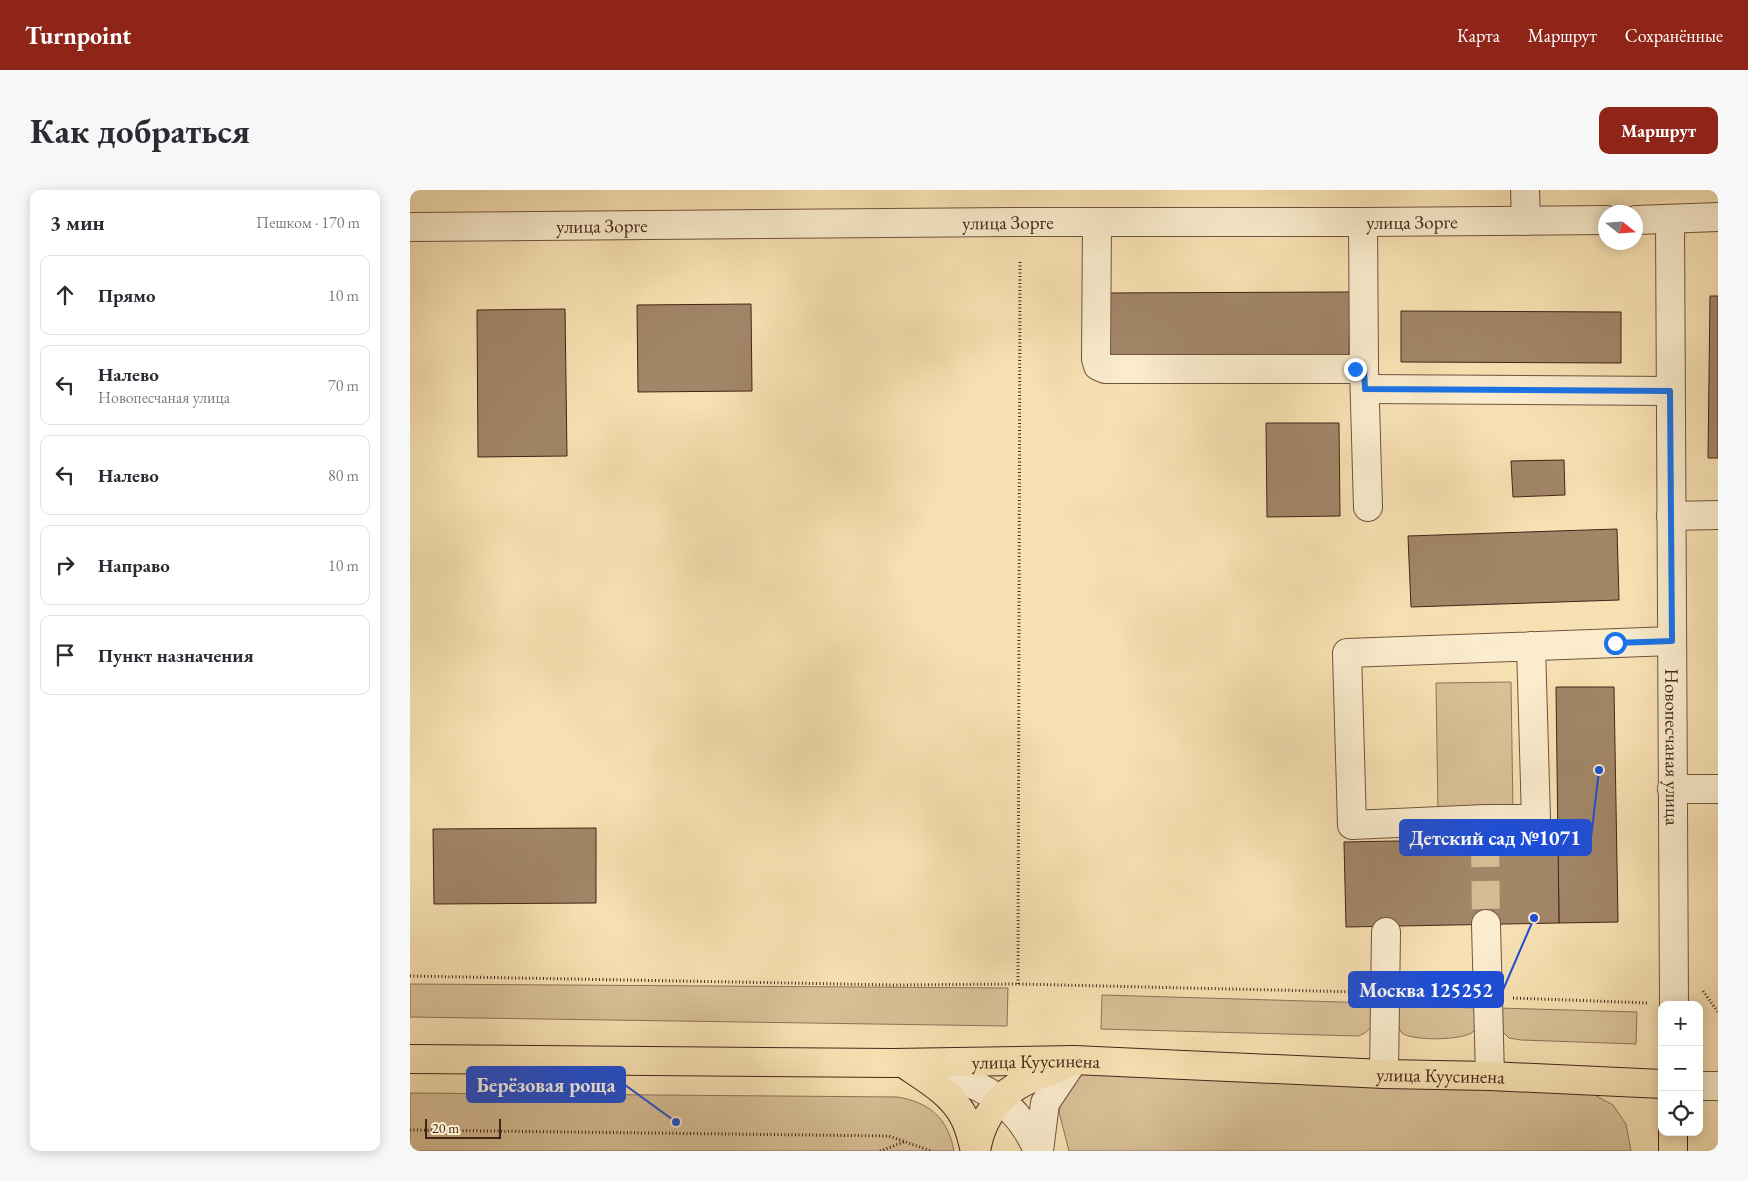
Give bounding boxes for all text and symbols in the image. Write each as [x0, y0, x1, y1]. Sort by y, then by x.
text: Turnpoint [25, 20, 131, 51]
text: Карта [1457, 24, 1500, 47]
text: Маршрут [1528, 24, 1597, 47]
text: Сохранённые [1625, 24, 1723, 47]
button: Маршрут [1599, 107, 1718, 154]
text: Как добраться [30, 108, 250, 153]
north arrow [1598, 205, 1643, 250]
text: 3 мин [50, 209, 105, 236]
street label: улица Зорге [1366, 209, 1458, 235]
street label: улица Зорге [962, 210, 1054, 235]
text: Пешком · 170 m [256, 212, 360, 233]
street label: улица Зорге [556, 213, 648, 239]
icon: ahead [51, 281, 79, 309]
text: Прямо [98, 283, 156, 308]
text: 10 m [328, 285, 359, 306]
route end [1344, 358, 1367, 381]
text: Налево [98, 362, 159, 387]
icon: left [51, 371, 79, 399]
text: 70 m [328, 375, 359, 396]
text: Новопесчаная улица [98, 387, 230, 408]
icon: left [51, 461, 79, 489]
text: Налево [98, 463, 159, 488]
text: 80 m [328, 465, 359, 486]
icon: right [51, 551, 79, 579]
text: Направо [98, 553, 170, 578]
text: 10 m [328, 555, 359, 576]
route start [1604, 632, 1627, 655]
icon: arrive [51, 641, 79, 669]
text: Пункт назначения [98, 643, 254, 668]
street label: Новопесчаная улица [1659, 668, 1685, 826]
callout: Детский сад №1071 [1400, 820, 1591, 855]
text: Детский сад №1071 [1409, 825, 1581, 851]
callout: Москва 125252 [1349, 972, 1503, 1007]
text: Москва 125252 [1359, 977, 1493, 1003]
map controls [1658, 1001, 1703, 1136]
button: + [1658, 1001, 1703, 1046]
button: − [1658, 1046, 1703, 1091]
street label: улица Куусинена [971, 1048, 1101, 1075]
street label: улица Куусинена [1376, 1062, 1506, 1090]
callout: Берёзовая роща [467, 1067, 625, 1102]
text: Берёзовая роща [477, 1072, 616, 1098]
button: locate [1658, 1091, 1703, 1136]
scale bar [425, 1116, 501, 1139]
text: 20 m [432, 1119, 459, 1137]

